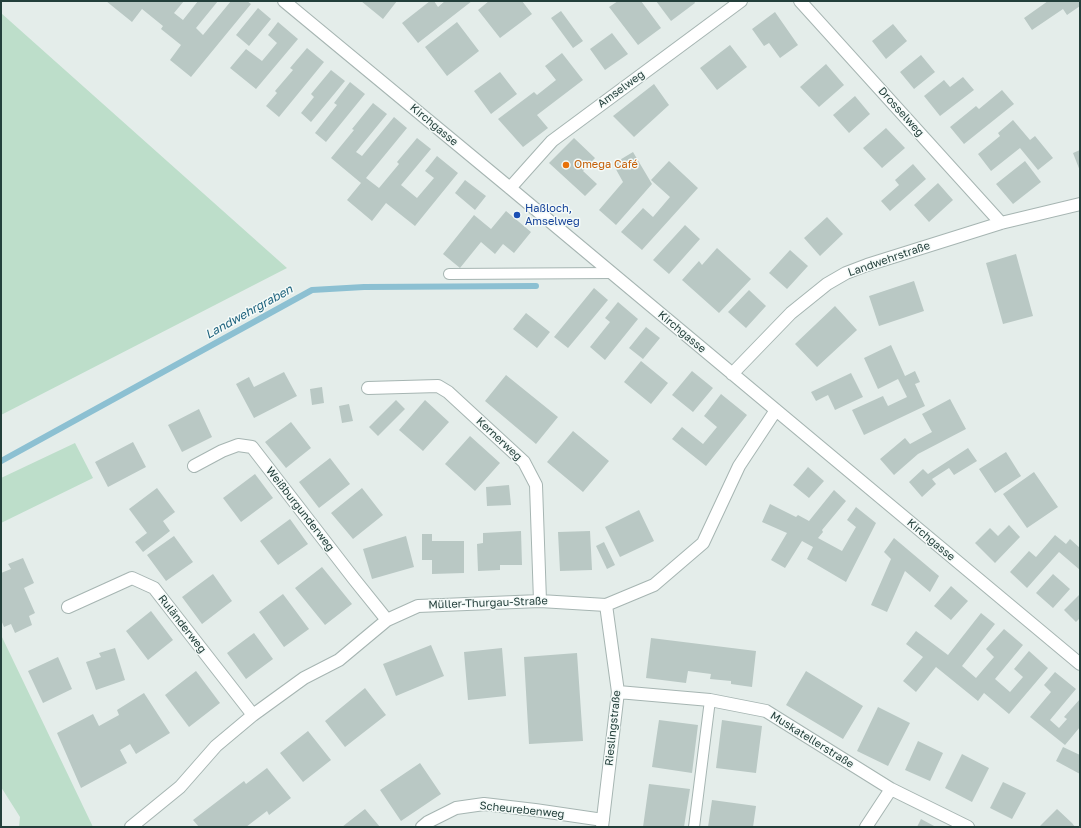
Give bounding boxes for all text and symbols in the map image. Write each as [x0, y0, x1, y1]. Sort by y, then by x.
street label: Amselweg [595, 68, 647, 110]
street label: Drosselweg [875, 85, 927, 139]
street label: Kirchgasse [407, 101, 461, 149]
place label: Omega Café [574, 158, 638, 172]
marker: Omega Café [561, 160, 571, 170]
place label: Haßloch, Amselweg [525, 202, 580, 228]
marker: Haßloch, Amselweg [512, 210, 522, 220]
street label: Landwehrstraße [846, 239, 932, 279]
water label: Landwehrgraben [203, 282, 295, 342]
street label: Kirchgasse [655, 308, 709, 356]
street label: Kernerweg [473, 415, 525, 463]
street label: Weißburgunderweg [263, 464, 337, 554]
street label: Kirchgasse [904, 516, 958, 564]
street label: Ruländerweg [155, 592, 209, 656]
street label: Müller-Thurgau-Straße [428, 594, 548, 612]
street label: Rieslingstraße [602, 690, 624, 766]
street label: Muskatellerstraße [768, 709, 856, 771]
street label: Scheurebenweg [479, 799, 565, 821]

